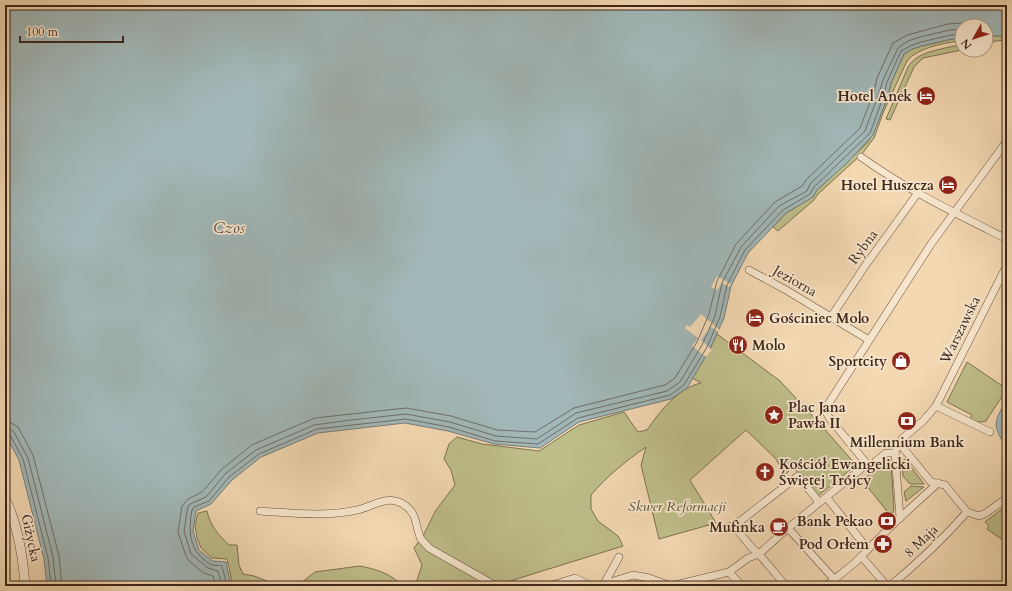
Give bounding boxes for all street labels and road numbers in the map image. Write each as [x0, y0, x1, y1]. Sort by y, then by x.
street label: Rybna [844, 226, 882, 268]
street label: Jeziorna [768, 260, 821, 301]
street label: Warszawska [935, 293, 985, 368]
street label: Giżycka [17, 512, 45, 564]
street label: 8 Maja [900, 520, 942, 562]

